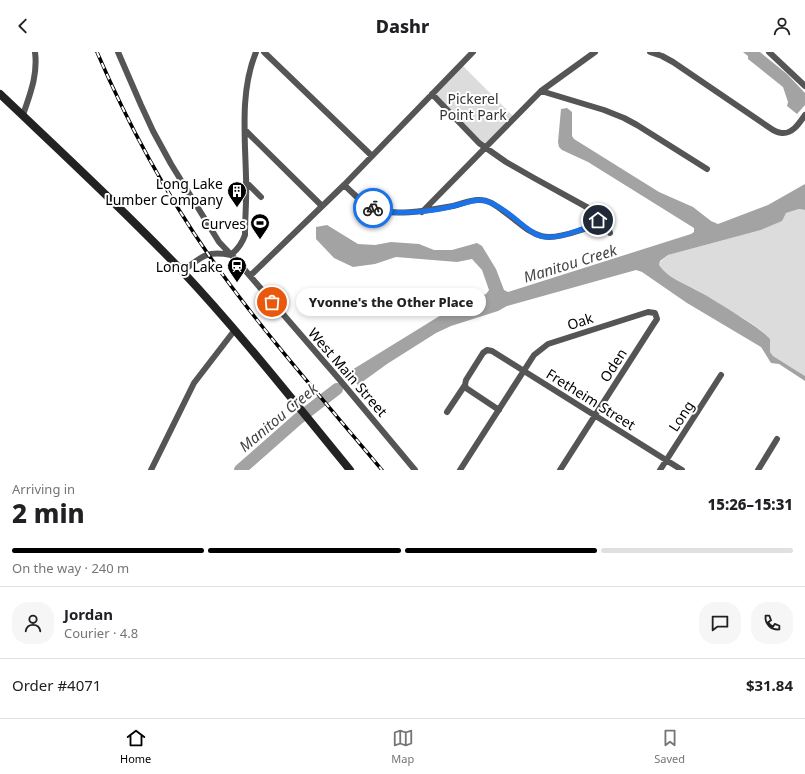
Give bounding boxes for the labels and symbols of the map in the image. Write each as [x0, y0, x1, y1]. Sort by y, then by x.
park label: Pickerel Point Park [439, 89, 507, 124]
place label: Long Lake Lumber Company [105, 174, 224, 209]
building icon: Long Lake Lumber Company [226, 180, 248, 208]
courier [353, 188, 393, 228]
pin [581, 203, 615, 237]
sports icon: Curves [249, 212, 271, 240]
place label: Curves [201, 214, 246, 233]
water label: Manitou Creek [521, 239, 620, 287]
station icon: Long Lake [226, 255, 248, 283]
place label: Long Lake [156, 257, 223, 276]
pin [255, 285, 289, 319]
callout: Yvonne's the Other Place [296, 288, 486, 316]
street label: Oak [565, 308, 596, 334]
street label: West Main Street [304, 324, 392, 420]
street label: Oden [595, 345, 631, 385]
street label: Fretheim Street [543, 364, 639, 434]
water label: Manitou Creek [235, 378, 322, 456]
street label: Long [664, 397, 698, 435]

